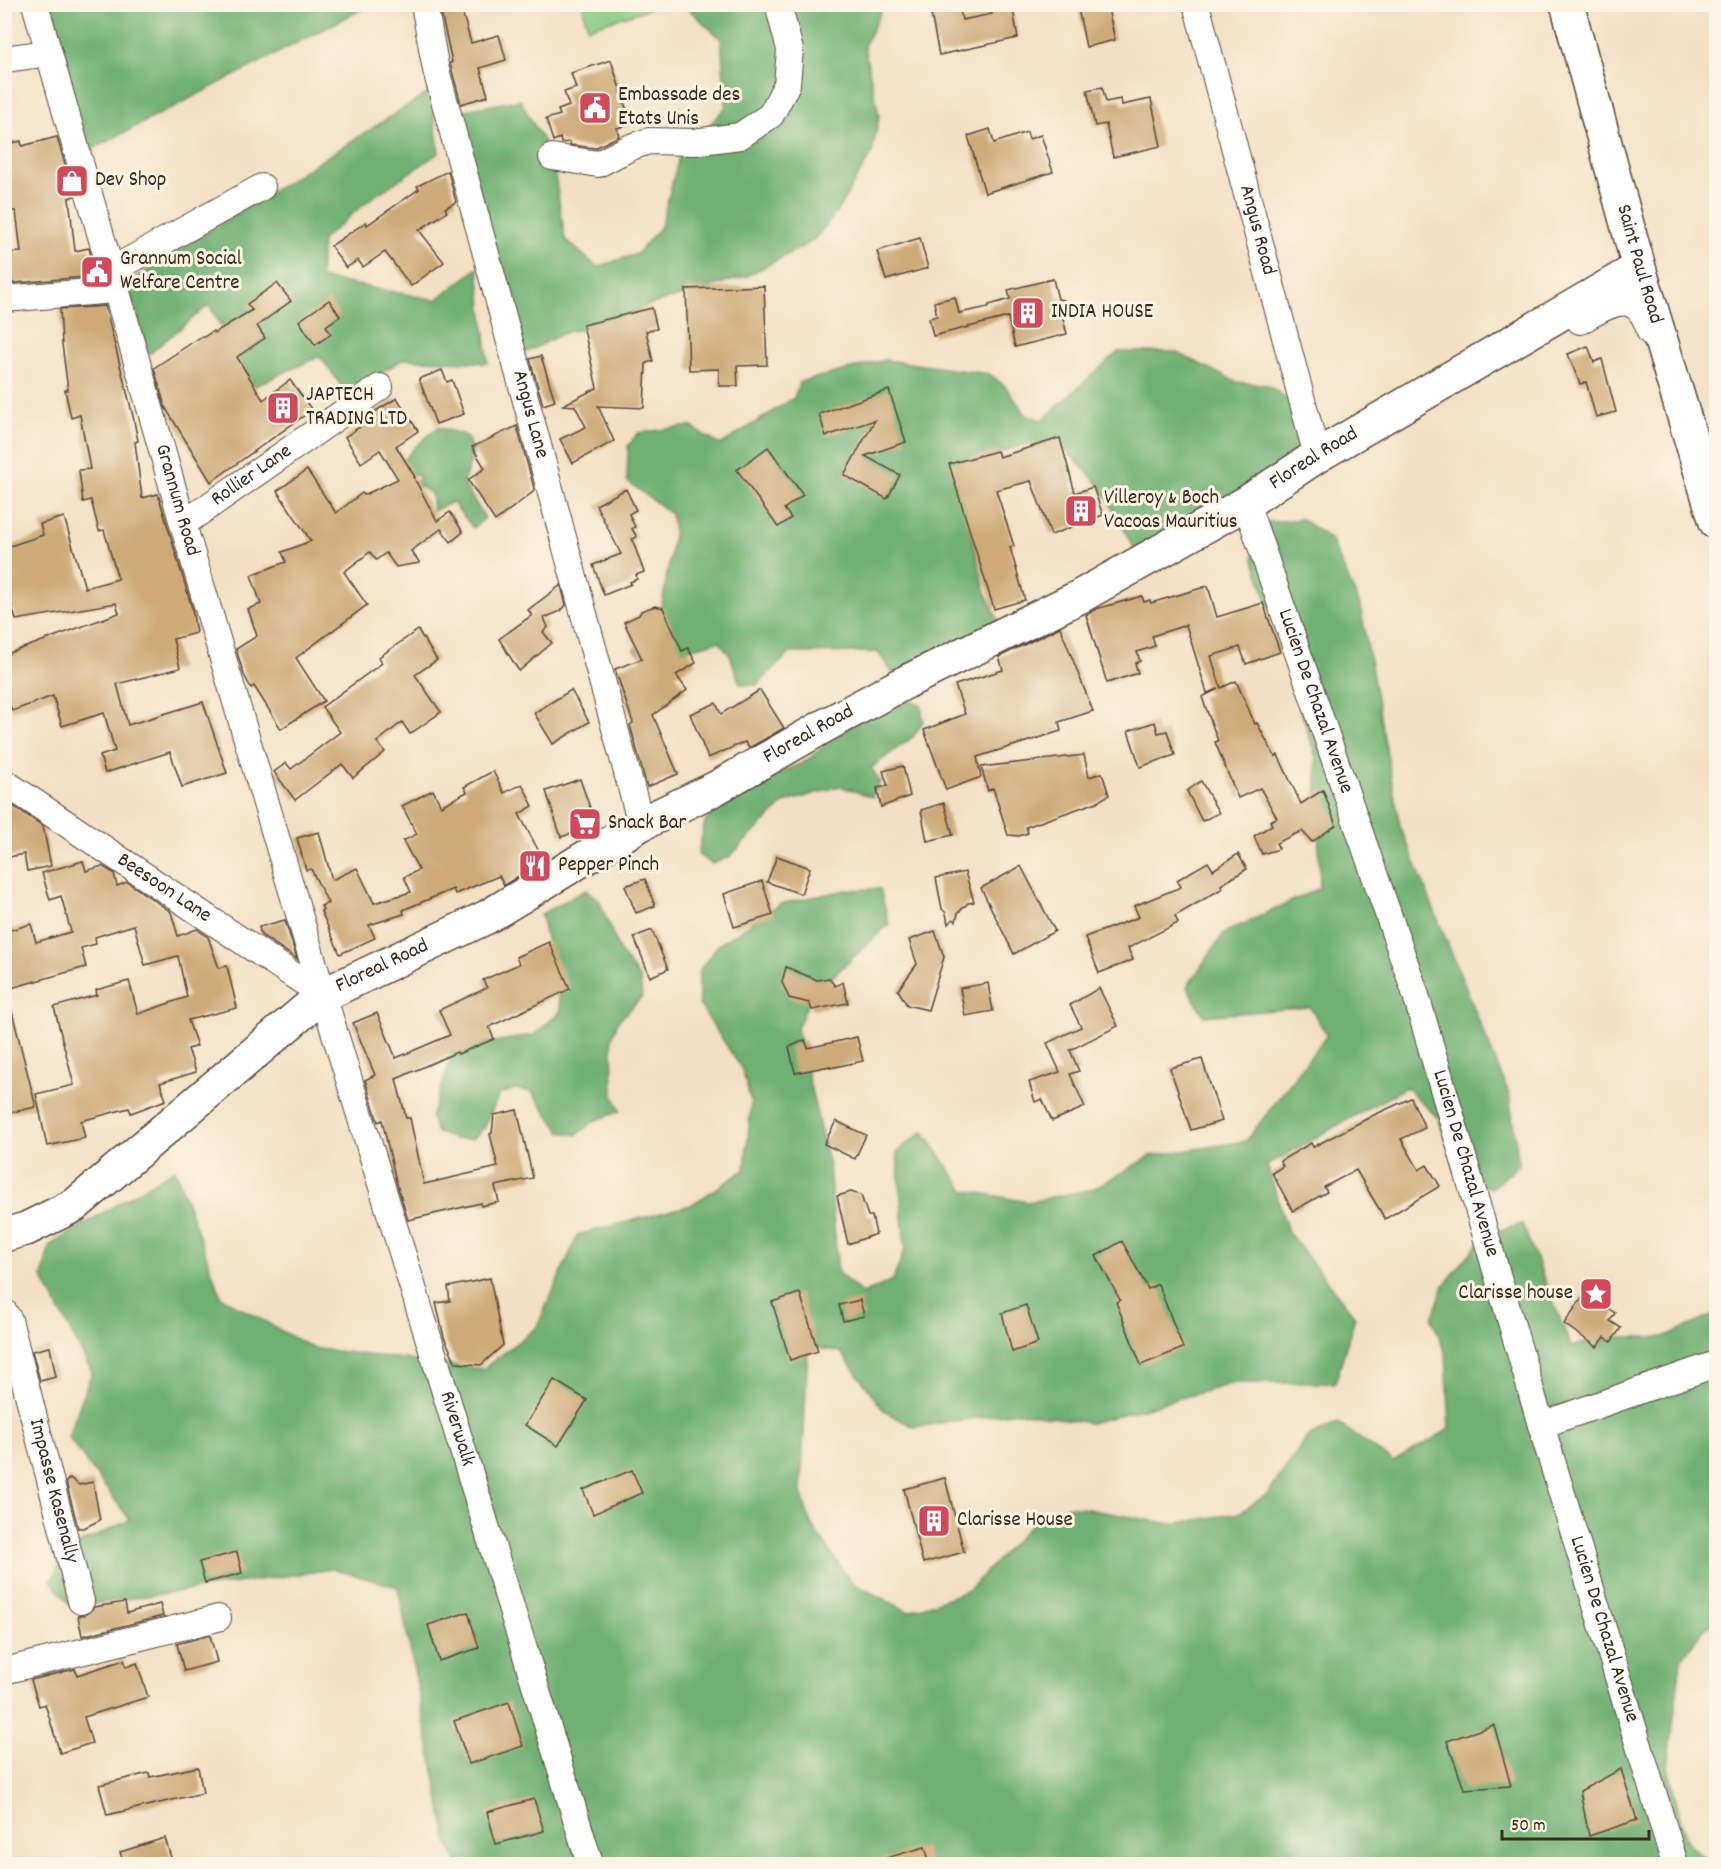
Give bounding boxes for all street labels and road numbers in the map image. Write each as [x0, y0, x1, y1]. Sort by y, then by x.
street label: Angus Road [1230, 182, 1283, 279]
street label: Saint Paul Road [1607, 201, 1670, 328]
street label: Angus Lane [503, 367, 556, 462]
street label: Floreal Road [1264, 420, 1364, 498]
street label: Rollier Lane [205, 437, 299, 515]
street label: Grannum Road [146, 441, 207, 560]
street label: Lucien De Chazal Avenue [1269, 605, 1360, 798]
street label: Floreal Road [758, 698, 860, 773]
street label: Beesoon Lane [110, 846, 217, 931]
street label: Floreal Road [331, 932, 434, 1002]
street label: Lucien De Chazal Avenue [1423, 1066, 1506, 1261]
street label: Riverwalk [431, 1388, 482, 1470]
street label: Impasse Kasenally [20, 1416, 86, 1567]
street label: Lucien De Chazal Avenue [1561, 1532, 1646, 1726]

